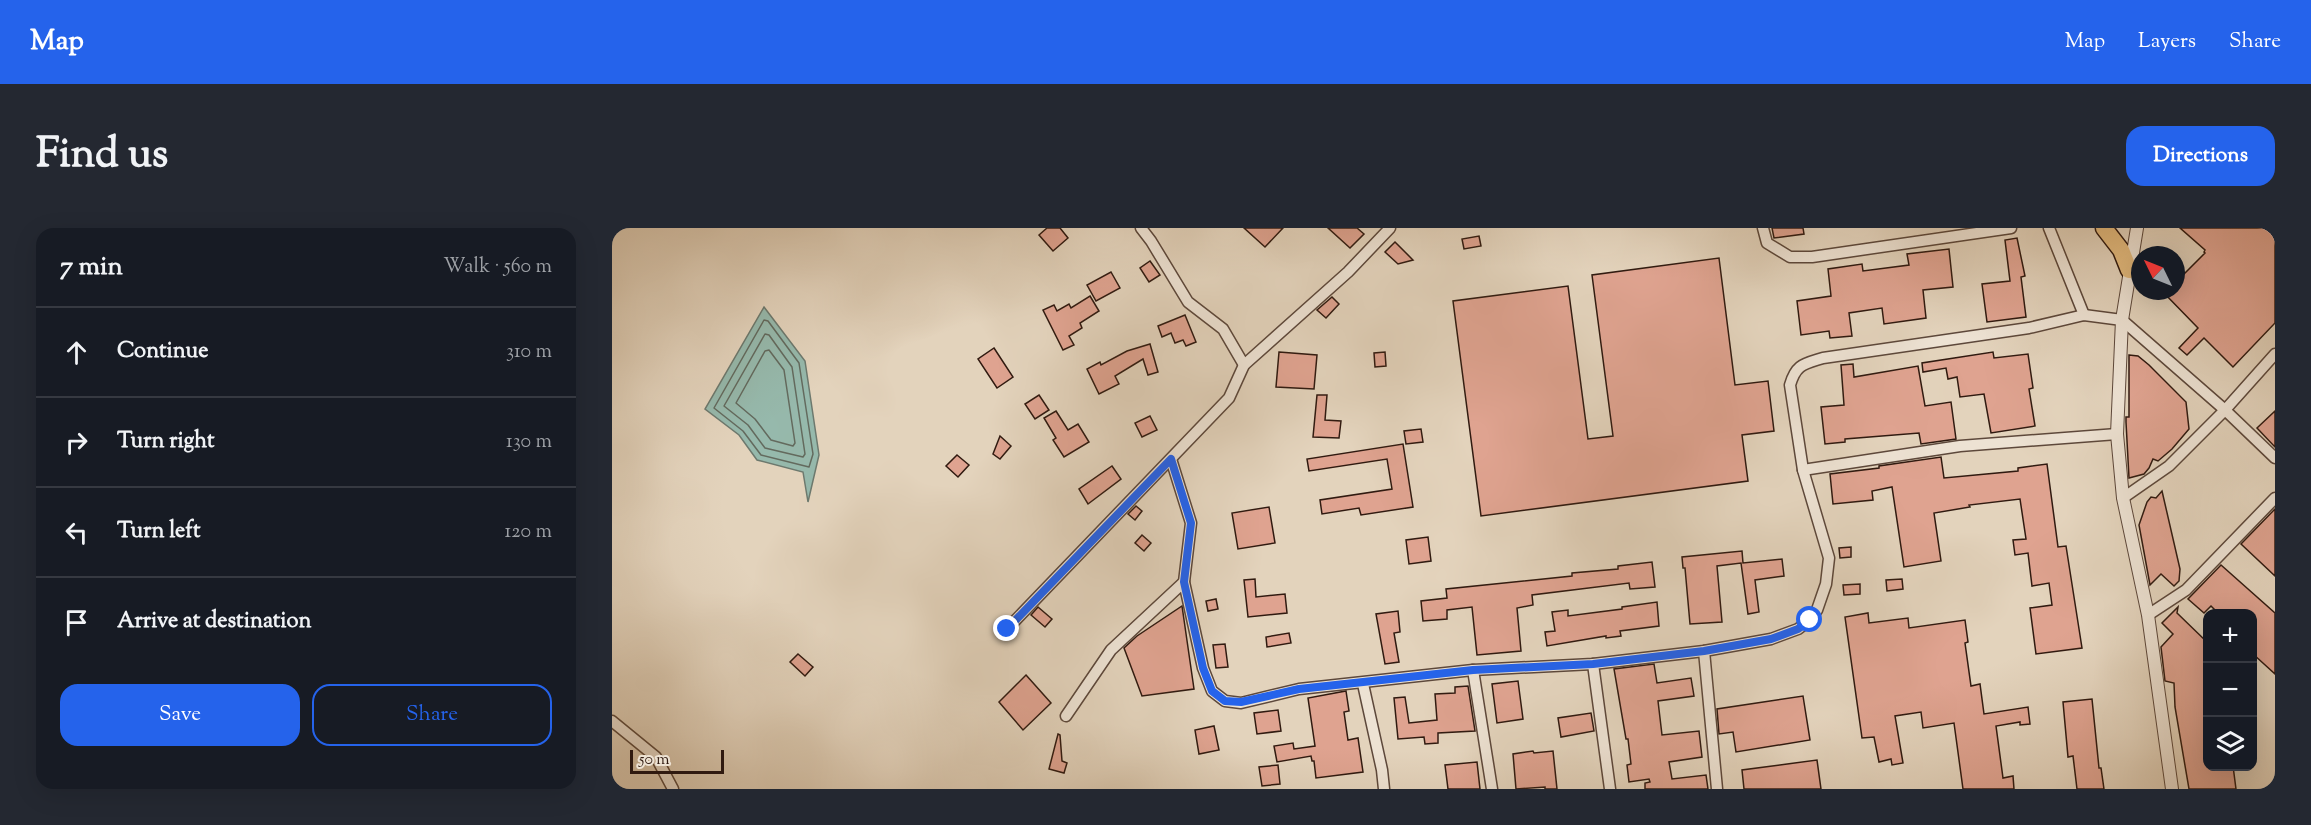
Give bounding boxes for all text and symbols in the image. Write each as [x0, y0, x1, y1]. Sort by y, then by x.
text: Map [30, 22, 84, 62]
text: Map [2065, 27, 2105, 57]
text: Layers [2138, 27, 2196, 57]
text: Share [2229, 27, 2281, 57]
text: Find us [36, 126, 168, 186]
button: Directions [2126, 126, 2275, 186]
north arrow [2131, 246, 2185, 300]
text: 7 min [60, 249, 123, 286]
text: Walk · 560 m [443, 253, 552, 282]
icon: ahead [60, 336, 93, 369]
text: Continue [117, 336, 208, 368]
text: 310 m [506, 338, 552, 367]
icon: right [60, 426, 93, 459]
text: Turn right [117, 426, 214, 458]
text: 130 m [506, 428, 552, 457]
icon: left [60, 516, 93, 549]
text: Turn left [117, 516, 200, 548]
text: 120 m [504, 518, 552, 547]
icon: arrive [60, 606, 93, 639]
text: Arrive at destination [117, 606, 312, 638]
route start [1796, 606, 1822, 632]
map controls [2203, 609, 2257, 771]
button: + [2203, 609, 2257, 663]
route end [993, 615, 1019, 641]
button: − [2203, 663, 2257, 717]
button: Save [60, 684, 300, 746]
button: Share [312, 684, 552, 746]
button: layers [2203, 717, 2257, 771]
scale bar [630, 747, 724, 774]
text: 50 m [639, 749, 670, 772]

